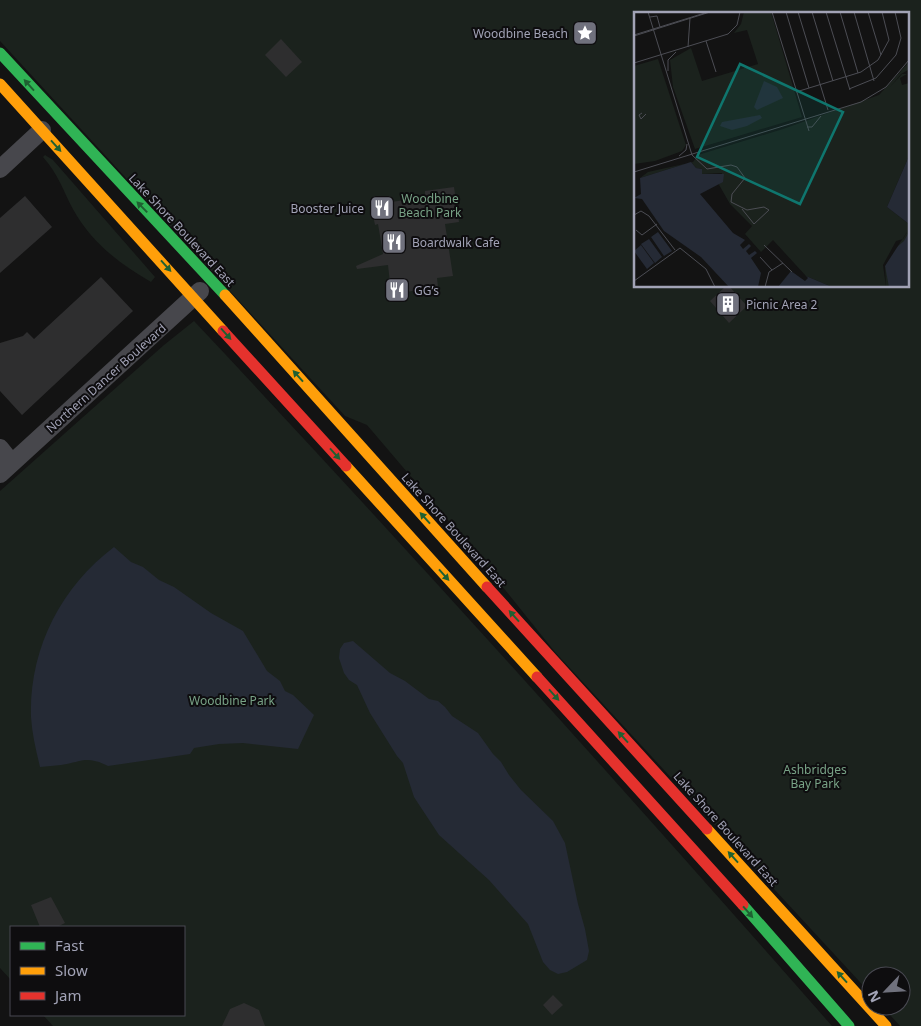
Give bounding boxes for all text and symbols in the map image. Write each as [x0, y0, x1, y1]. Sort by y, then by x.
inset map [634, 12, 908, 288]
place icon: Woodbine Beach [572, 20, 598, 46]
place label: Woodbine Beach [473, 25, 568, 42]
one-way arrow [23, 80, 35, 92]
one-way arrow [50, 140, 62, 152]
street label: Lake Shore Boulevard East [125, 170, 239, 291]
park label: Woodbine Beach Park [399, 190, 462, 221]
restaurant icon: Booster Juice [369, 195, 395, 221]
place label: Booster Juice [290, 200, 364, 217]
one-way arrow [136, 201, 148, 213]
restaurant icon: Boardwalk Cafe [381, 229, 407, 255]
place label: Boardwalk Cafe [412, 234, 500, 251]
one-way arrow [160, 260, 172, 272]
restaurant icon: GG’s [384, 277, 410, 303]
place label: GG’s [414, 282, 439, 299]
building icon: Picnic Area 2 [715, 291, 741, 317]
place label: Picnic Area 2 [746, 296, 818, 313]
street label: Northern Dancer Boulevard [42, 320, 170, 436]
one-way arrow [220, 327, 232, 339]
one-way arrow [292, 370, 304, 382]
one-way arrow [329, 448, 341, 460]
street label: Lake Shore Boulevard East [398, 469, 511, 591]
one-way arrow [419, 512, 431, 524]
one-way arrow [439, 568, 450, 581]
one-way arrow [508, 611, 520, 623]
one-way arrow [548, 689, 559, 702]
park label: Woodbine Park [189, 692, 276, 709]
one-way arrow [617, 731, 629, 743]
park label: Ashbridges Bay Park [783, 761, 847, 792]
street label: Lake Shore Boulevard East [670, 768, 783, 890]
one-way arrow [727, 850, 738, 863]
one-way arrow [743, 905, 754, 918]
legend [10, 926, 185, 1016]
text: Fast [55, 935, 84, 955]
text: Slow [55, 960, 88, 980]
north arrow [861, 966, 911, 1016]
one-way arrow [836, 971, 848, 983]
text: Jam [53, 985, 82, 1005]
text: N [863, 988, 885, 1006]

